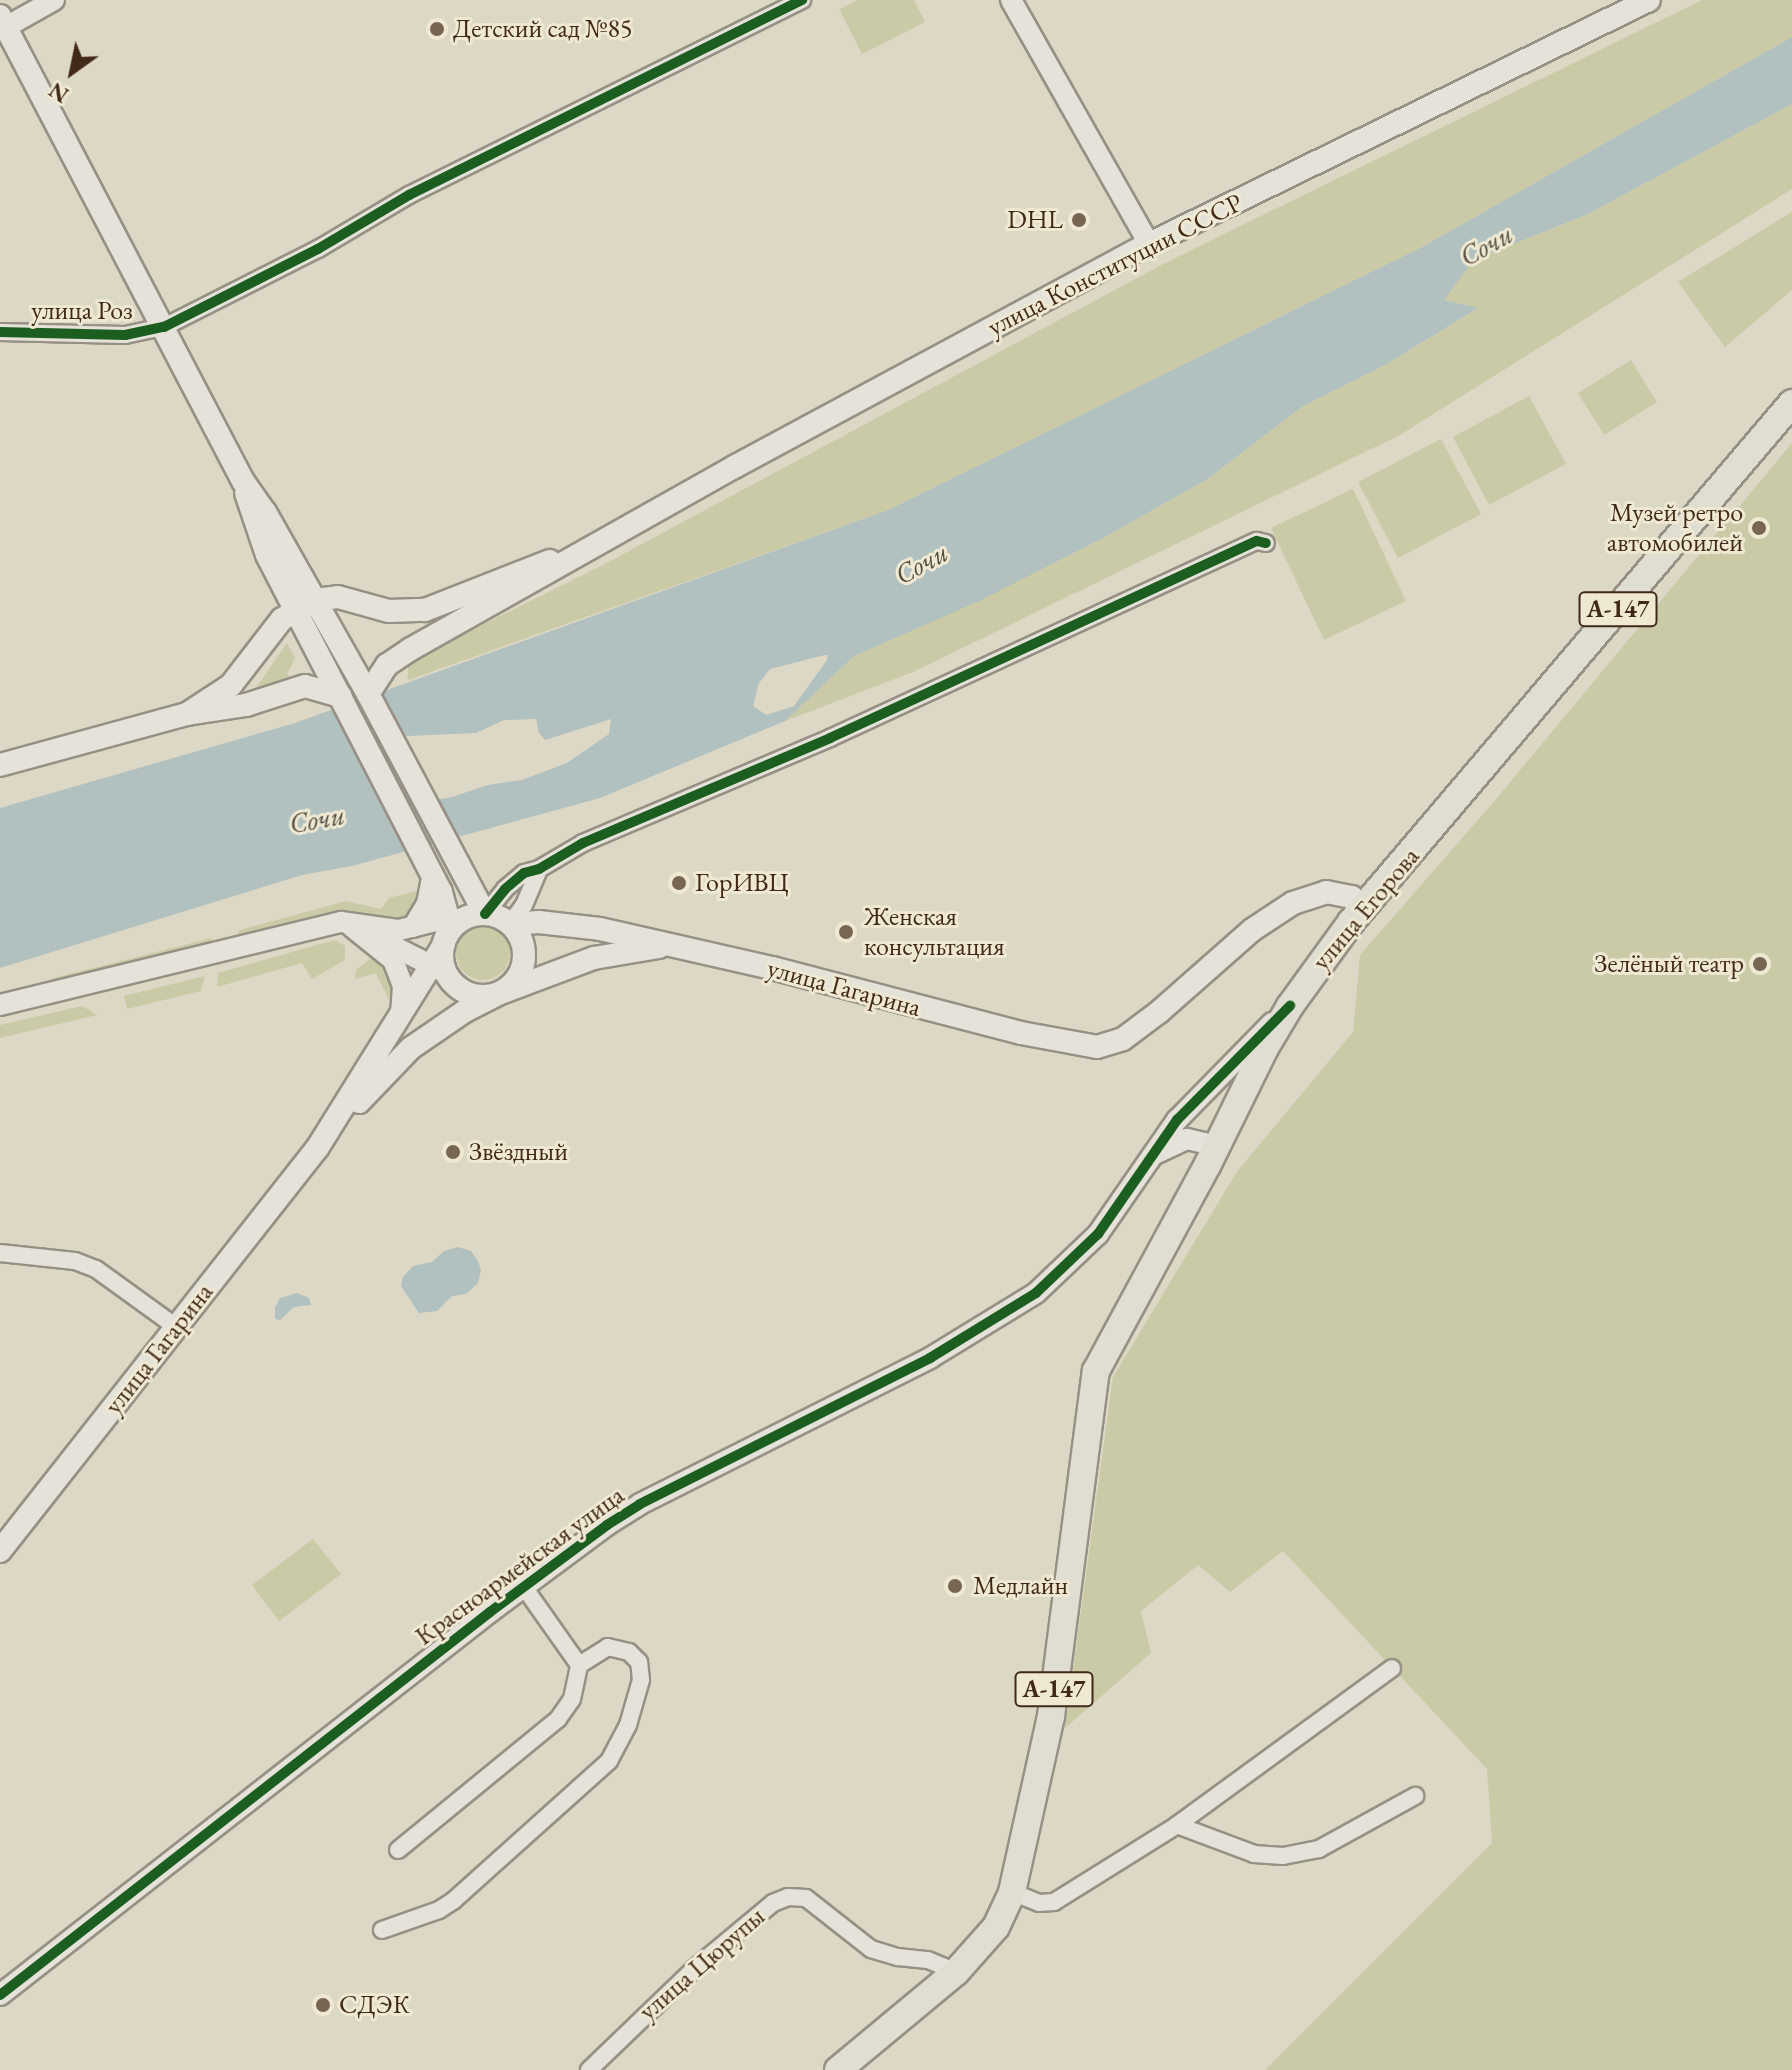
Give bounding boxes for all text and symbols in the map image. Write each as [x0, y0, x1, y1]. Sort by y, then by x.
place label: Детский сад №85 [453, 13, 633, 45]
marker: Детский сад №85 [428, 20, 446, 38]
north arrow [32, 32, 112, 112]
text: N [43, 76, 74, 110]
street label: улица Конституции СССР [982, 187, 1248, 343]
place label: DHL [1007, 204, 1063, 236]
marker: DHL [1070, 211, 1088, 229]
water label: Сочи [1453, 217, 1519, 273]
street label: улица Роз [31, 295, 133, 327]
place label: Музей ретро автомобилей [1607, 497, 1743, 558]
marker: Музей ретро автомобилей [1750, 519, 1768, 537]
water label: Сочи [888, 535, 954, 591]
road number: А-147 [1578, 589, 1658, 629]
water label: Сочи [287, 798, 347, 840]
street label: улица Егорова [1306, 841, 1426, 977]
place label: ГорИВЦ [695, 867, 789, 899]
marker: ГорИВЦ [670, 874, 688, 892]
place label: Женская консультация [864, 901, 1005, 962]
marker: Женская консультация [835, 921, 857, 943]
place label: Зелёный театр [1594, 948, 1744, 980]
street label: улица Гагарина [764, 953, 924, 1023]
marker: Зелёный театр [1751, 955, 1769, 973]
place label: Звёздный [469, 1136, 568, 1168]
marker: Звёздный [444, 1143, 462, 1161]
street label: улица Гагарина [98, 1277, 220, 1421]
street label: Красноармейская улица [410, 1480, 630, 1652]
place label: Медлайн [973, 1570, 1068, 1602]
marker: Медлайн [944, 1575, 966, 1597]
road number: А-147 [1014, 1669, 1094, 1709]
street label: улица Цюрупы [633, 1901, 771, 2027]
place label: СДЭК [339, 1989, 410, 2021]
marker: СДЭК [314, 1996, 332, 2014]

